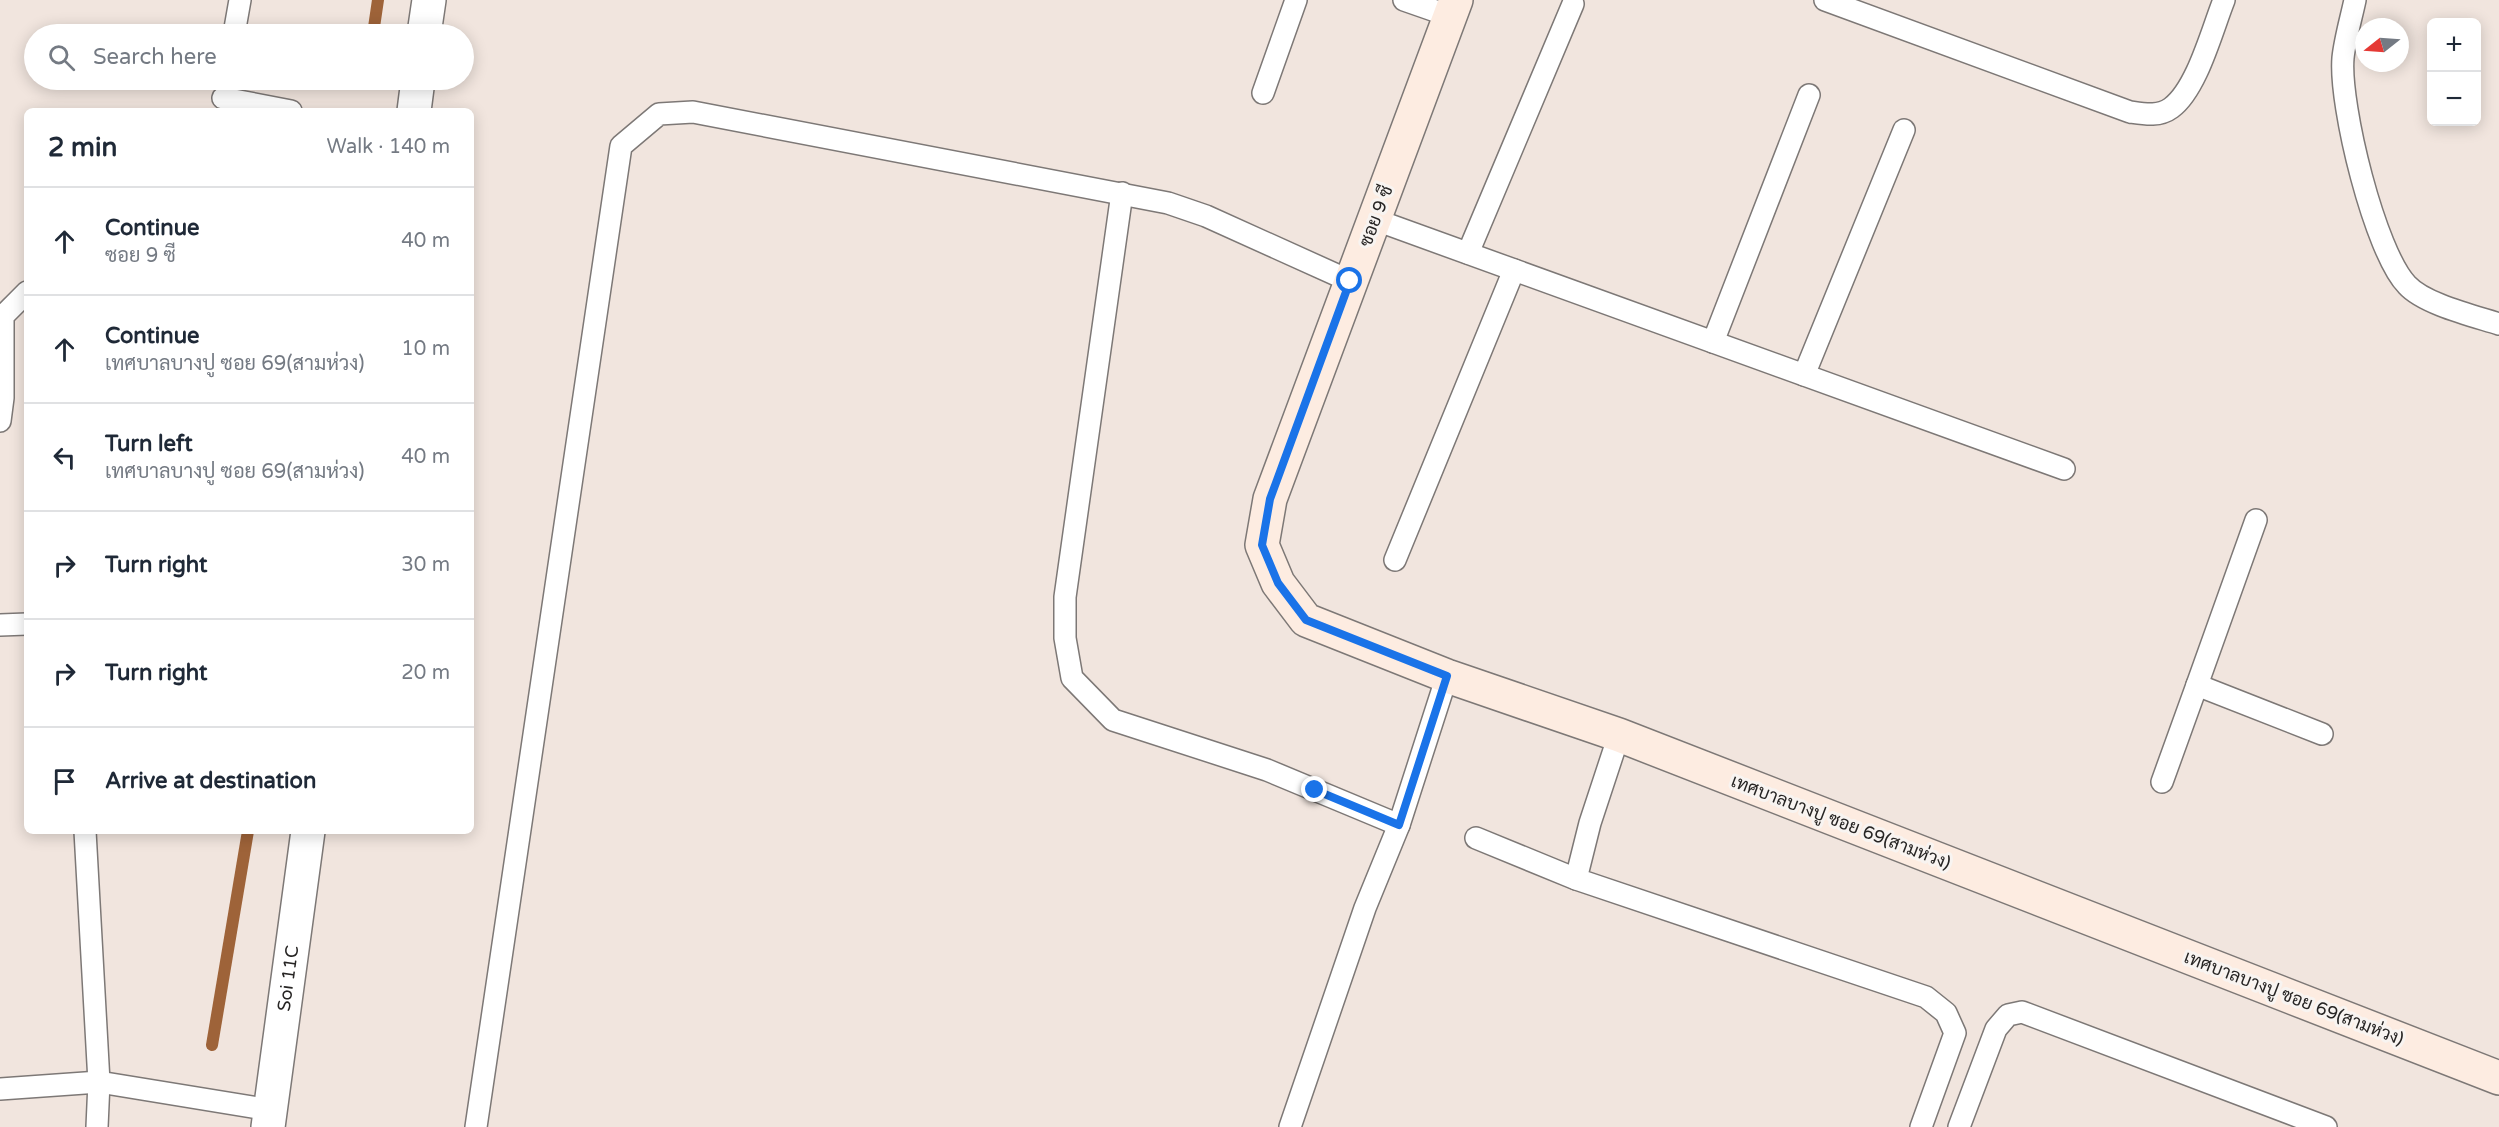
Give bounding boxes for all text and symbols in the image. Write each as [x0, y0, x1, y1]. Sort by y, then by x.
north arrow [2355, 18, 2409, 72]
map controls [2427, 18, 2481, 126]
button: + [2427, 18, 2481, 72]
search box [24, 24, 474, 90]
icon: search [45, 41, 78, 74]
text: Search here [93, 44, 217, 70]
button: − [2427, 72, 2481, 126]
text: 2 min [48, 132, 117, 163]
text: Walk · 140 m [327, 135, 450, 159]
street label: ซอย 9 ซี [1352, 182, 1398, 250]
text: Continue [105, 215, 200, 241]
icon: ahead [48, 225, 81, 258]
text: 40 m [401, 229, 450, 253]
text: ซอย 9 ซี [105, 244, 176, 268]
route start [1336, 267, 1362, 293]
text: Continue [105, 323, 200, 349]
icon: ahead [48, 333, 81, 366]
text: 10 m [401, 337, 450, 361]
text: เทศบาลบางปู ซอย 69(สามห่วง) [105, 352, 364, 376]
text: Turn left [105, 431, 193, 457]
icon: left [48, 441, 81, 474]
text: 40 m [401, 445, 450, 469]
text: เทศบาลบางปู ซอย 69(สามห่วง) [105, 460, 364, 484]
icon: right [48, 549, 81, 582]
text: Turn right [105, 552, 207, 578]
text: 30 m [401, 553, 450, 577]
icon: right [48, 657, 81, 690]
text: Turn right [105, 660, 207, 686]
text: 20 m [401, 661, 450, 685]
icon: arrive [48, 765, 81, 798]
text: Arrive at destination [105, 768, 316, 794]
street label: เทศบาลบางปู ซอย 69(สามห่วง) [1727, 769, 1954, 876]
route end [1301, 776, 1327, 802]
street label: Soi 11C [273, 944, 303, 1013]
street label: เทศบาลบางปู ซอย 69(สามห่วง) [2180, 945, 2407, 1052]

